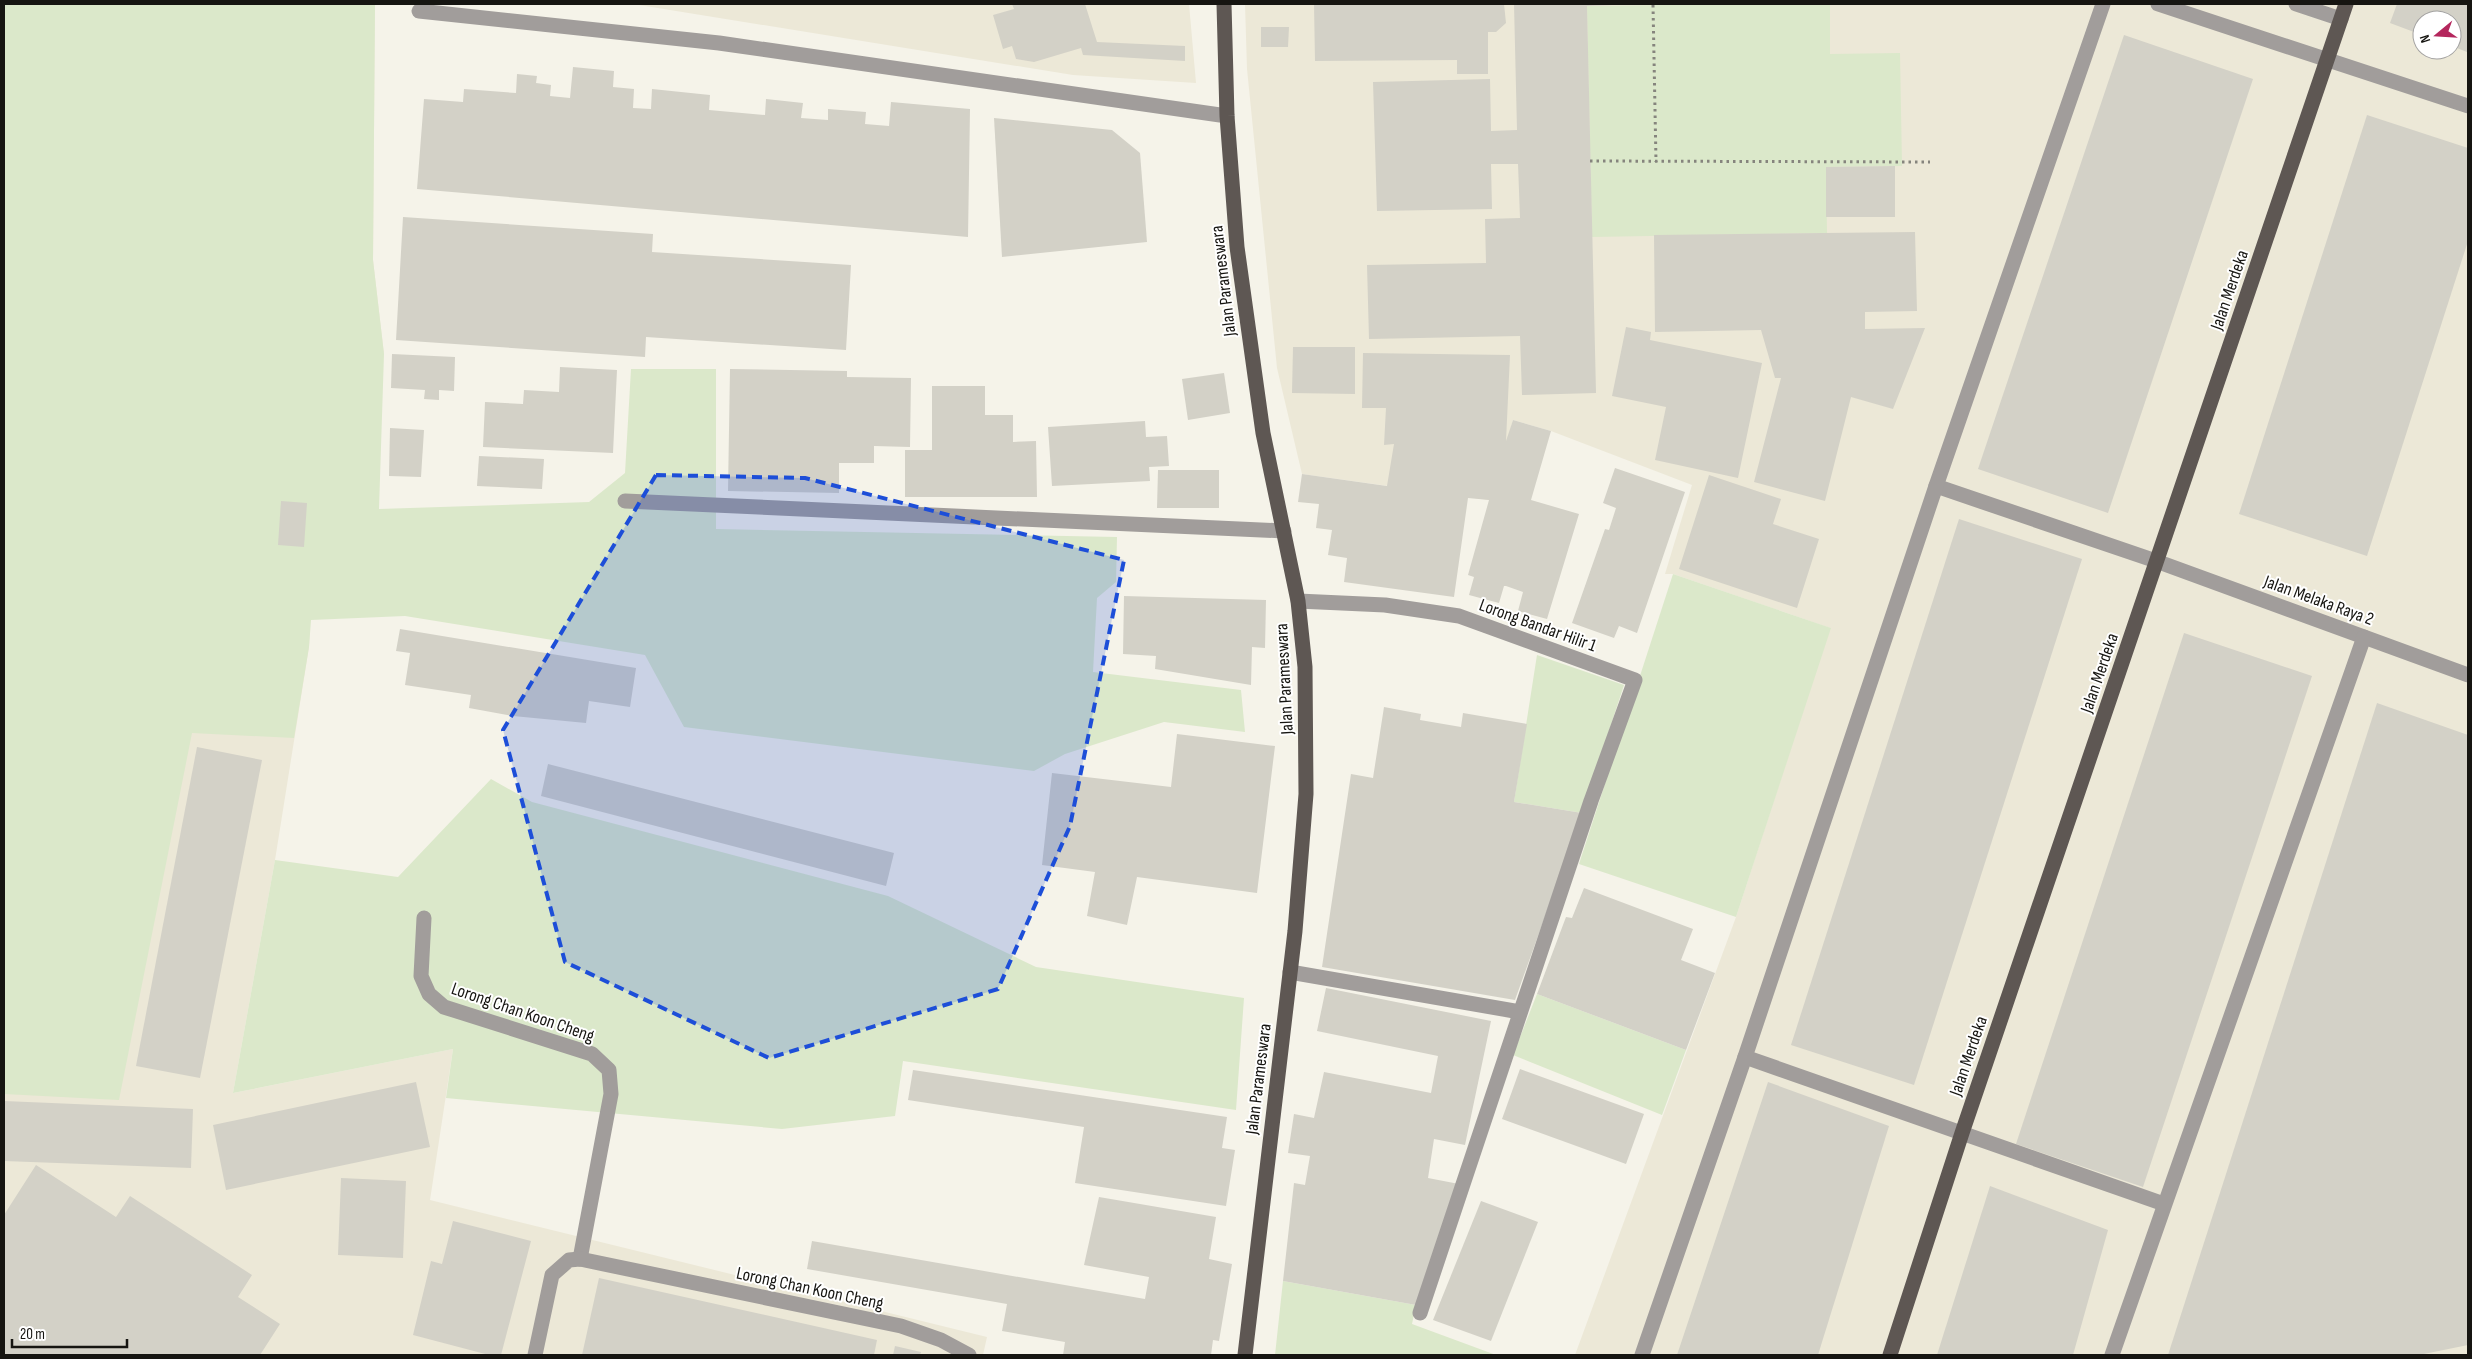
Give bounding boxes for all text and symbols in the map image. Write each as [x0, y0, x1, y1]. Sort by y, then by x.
north arrow [2412, 10, 2462, 60]
text: N [2416, 33, 2434, 45]
street label: Jalan Parameswara [1206, 224, 1241, 339]
street label: Jalan Merdeka [2206, 248, 2253, 334]
street label: Jalan Melaka Raya 2 [2260, 571, 2377, 630]
street label: Lorong Bandar Hilir 1 [1476, 595, 1600, 657]
street label: Jalan Parameswara [1271, 623, 1298, 736]
street label: Jalan Merdeka [2076, 631, 2123, 717]
street label: Lorong Chan Koon Cheng [449, 978, 597, 1047]
street label: Jalan Merdeka [1945, 1014, 1992, 1100]
street label: Jalan Parameswara [1241, 1022, 1276, 1137]
street label: Lorong Chan Koon Cheng [734, 1263, 885, 1314]
scale bar [12, 1316, 128, 1348]
text: 20 m [20, 1325, 45, 1344]

